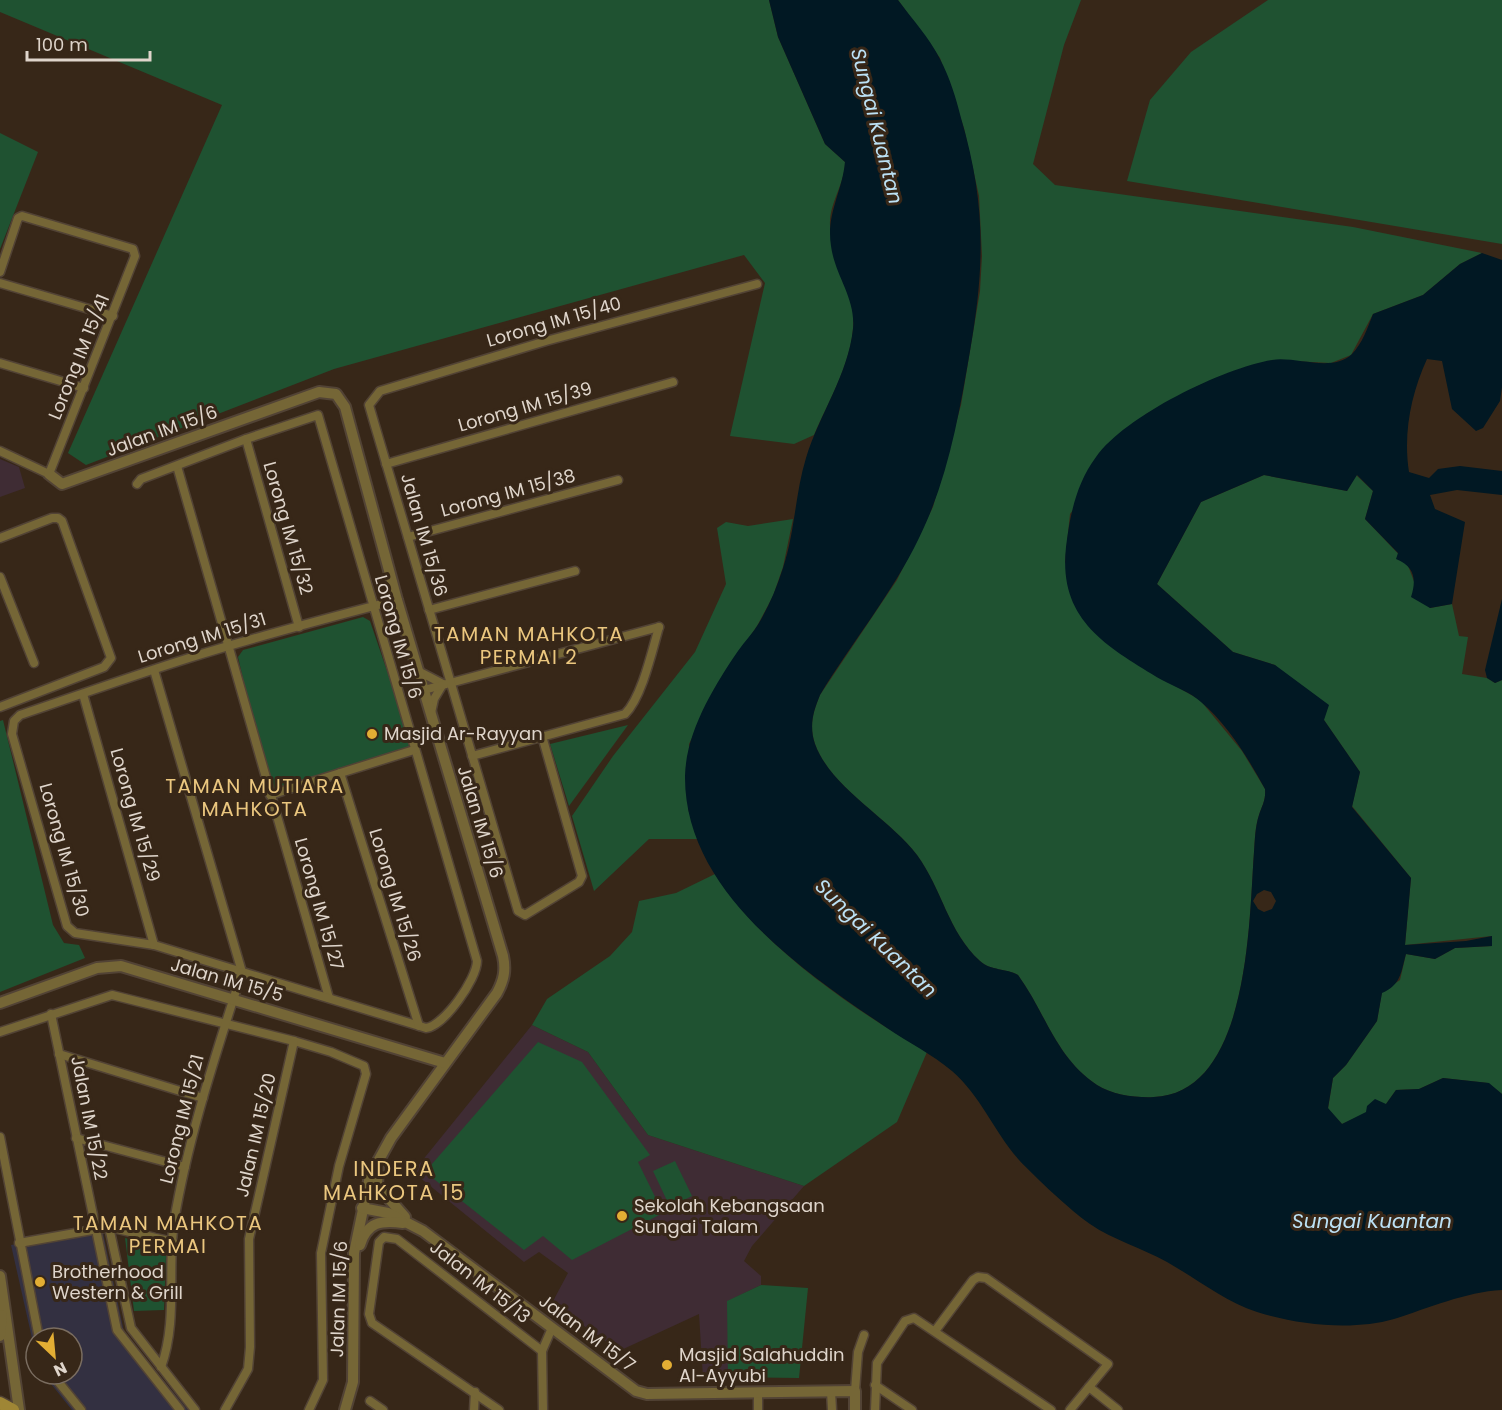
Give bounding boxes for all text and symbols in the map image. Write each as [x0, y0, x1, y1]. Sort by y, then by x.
scale bar [27, 24, 150, 62]
text: 100 m [36, 32, 88, 57]
water label: Sungai Kuantan [844, 45, 910, 207]
street label: Lorong IM 15/41 [42, 290, 115, 423]
street label: Lorong IM 15/40 [484, 290, 624, 353]
street label: Lorong IM 15/39 [455, 375, 595, 438]
street label: Jalan IM 15/6 [103, 399, 221, 462]
street label: Lorong IM 15/32 [258, 458, 319, 597]
street label: Lorong IM 15/38 [438, 463, 578, 522]
street label: Jalan IM 15/36 [395, 470, 454, 599]
street label: Lorong IM 15/6 [369, 572, 428, 702]
street label: Lorong IM 15/31 [135, 606, 269, 669]
district label: TAMAN MAHKOTA PERMAI 2 [434, 620, 624, 671]
place label: Masjid Ar-Rayyan [384, 721, 543, 746]
marker: Masjid Ar-Rayyan [365, 727, 379, 741]
street label: Lorong IM 15/29 [104, 745, 167, 885]
street label: Jalan IM 15/6 [452, 763, 509, 881]
district label: TAMAN MUTIARA MAHKOTA [165, 772, 345, 823]
street label: Lorong IM 15/30 [33, 780, 96, 920]
street label: Lorong IM 15/26 [363, 825, 428, 965]
street label: Lorong IM 15/27 [289, 835, 350, 973]
water label: Sungai Kuantan [809, 872, 943, 1004]
street label: Jalan IM 15/5 [168, 951, 286, 1008]
street label: Lorong IM 15/21 [153, 1052, 210, 1186]
street label: Jalan IM 15/22 [65, 1054, 114, 1182]
street label: Jalan IM 15/20 [229, 1070, 282, 1199]
district label: INDERA MAHKOTA 15 [323, 1154, 465, 1207]
place label: Sekolah Kebangsaan Sungai Talam [634, 1193, 825, 1239]
water label: Sungai Kuantan [1292, 1207, 1452, 1235]
district label: TAMAN MAHKOTA PERMAI [73, 1209, 263, 1260]
marker: Sekolah Kebangsaan Sungai Talam [615, 1209, 629, 1223]
street label: Jalan IM 15/13 [425, 1234, 536, 1329]
street label: Jalan IM 15/6 [324, 1240, 353, 1358]
place label: Brotherhood Western & Grill [52, 1259, 183, 1305]
marker: Brotherhood Western & Grill [33, 1275, 47, 1289]
street label: Jalan IM 15/7 [534, 1288, 641, 1377]
north arrow [24, 1326, 84, 1386]
place label: Masjid Salahuddin Al-Ayyubi [679, 1342, 845, 1388]
text: N [50, 1356, 71, 1382]
marker: Masjid Salahuddin Al-Ayyubi [660, 1358, 674, 1372]

